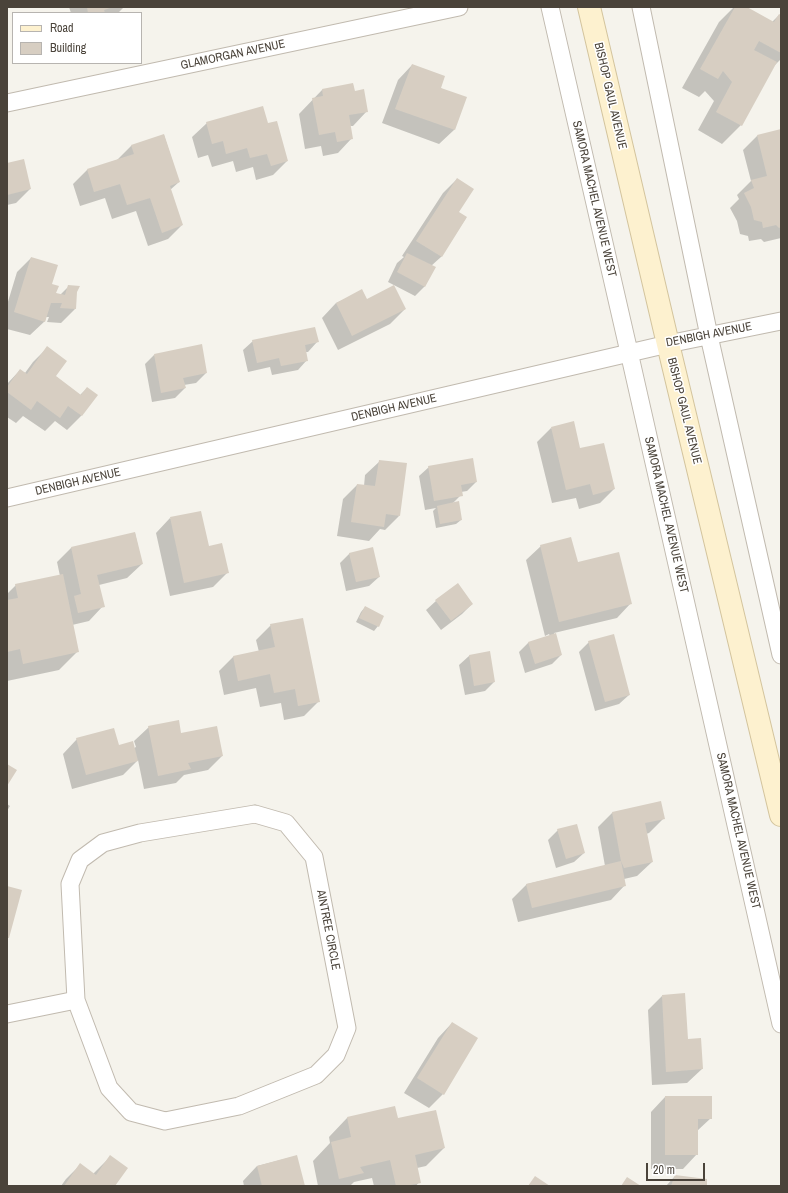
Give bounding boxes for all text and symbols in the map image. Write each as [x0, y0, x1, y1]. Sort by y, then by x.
legend [12, 12, 142, 64]
text: Road [50, 20, 74, 36]
street label: GLAMORGAN AVENUE [179, 37, 287, 73]
text: Building [50, 40, 86, 56]
street label: BISHOP GAUL AVENUE [591, 41, 629, 151]
street label: SAMORA MACHEL AVENUE WEST [569, 119, 619, 279]
street label: DENBIGH AVENUE [665, 320, 753, 350]
street label: BISHOP GAUL AVENUE [664, 356, 704, 466]
street label: DENBIGH AVENUE [350, 391, 438, 425]
street label: SAMORA MACHEL AVENUE WEST [641, 435, 691, 595]
street label: DENBIGH AVENUE [34, 465, 122, 499]
street label: SAMORA MACHEL AVENUE WEST [713, 751, 763, 911]
street label: AINTREE CIRCLE [313, 889, 343, 971]
scale bar [648, 1155, 707, 1181]
text: 20 m [653, 1162, 675, 1178]

